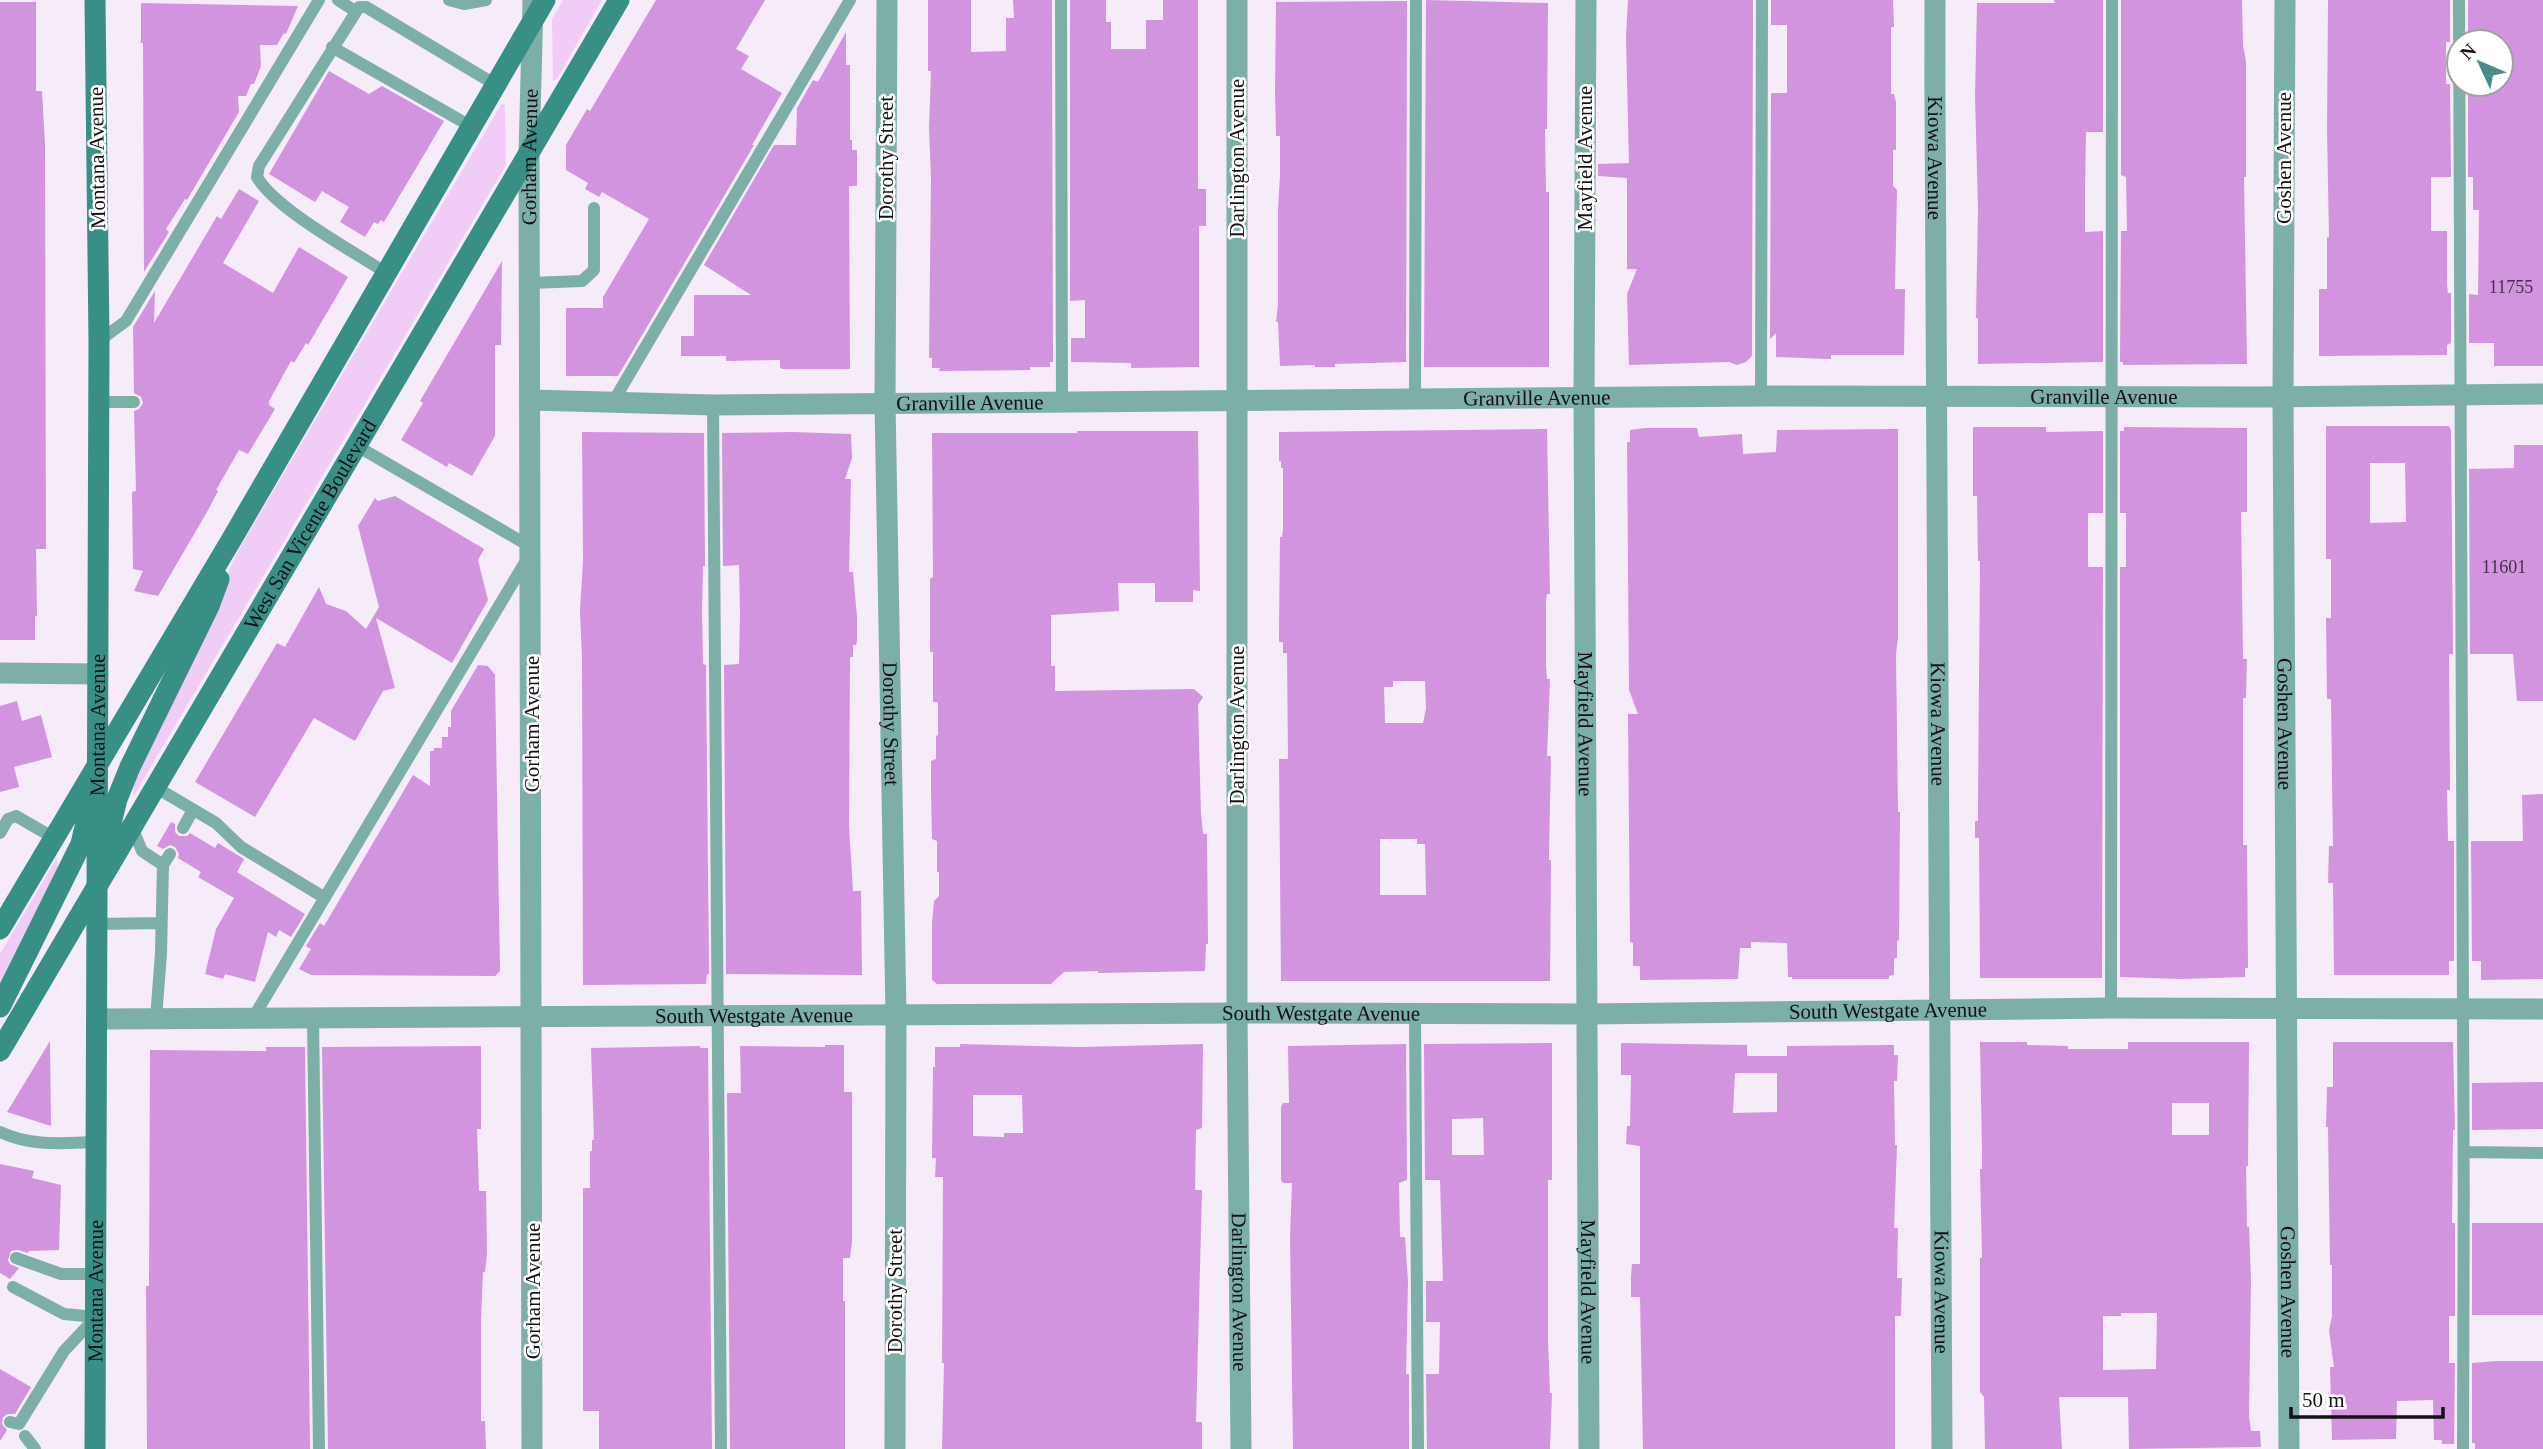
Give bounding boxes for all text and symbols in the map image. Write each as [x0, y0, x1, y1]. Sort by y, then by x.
north arrow [2445, 28, 2515, 98]
text: N [2456, 39, 2481, 64]
street label: Darlington Avenue [1225, 79, 1249, 237]
street label: Mayfield Avenue [1573, 86, 1597, 230]
street label: Montana Avenue [84, 87, 110, 229]
street label: Gorham Avenue [517, 88, 543, 225]
street label: Goshen Avenue [2272, 92, 2296, 224]
street label: Dorothy Street [874, 96, 898, 220]
street label: Kiowa Avenue [1923, 96, 1947, 220]
house number: 11755 [2489, 277, 2533, 297]
street label: Granville Avenue [1463, 385, 1611, 411]
street label: Granville Avenue [2030, 385, 2178, 409]
street label: Granville Avenue [896, 390, 1044, 415]
street label: West San Vicente Boulevard [239, 415, 382, 634]
house number: 11601 [2482, 557, 2526, 577]
street label: Darlington Avenue [1225, 646, 1249, 804]
street label: Mayfield Avenue [1573, 651, 1598, 796]
street label: Montana Avenue [85, 654, 110, 796]
street label: Gorham Avenue [520, 656, 544, 792]
street label: Goshen Avenue [2272, 658, 2297, 790]
street label: Dorothy Street [878, 662, 904, 786]
street label: Kiowa Avenue [1926, 662, 1951, 786]
street label: South Westgate Avenue [1789, 997, 1987, 1024]
street label: South Westgate Avenue [1222, 1001, 1420, 1026]
street label: South Westgate Avenue [655, 1003, 853, 1028]
street label: Darlington Avenue [1227, 1212, 1252, 1372]
street label: Mayfield Avenue [1576, 1219, 1601, 1364]
street label: Montana Avenue [83, 1220, 108, 1362]
street label: Gorham Avenue [521, 1223, 545, 1359]
street label: Goshen Avenue [2276, 1226, 2300, 1358]
street label: Dorothy Street [883, 1229, 907, 1353]
street label: Kiowa Avenue [1930, 1230, 1954, 1354]
scale bar [2291, 1376, 2443, 1420]
text: 50 m [2302, 1388, 2345, 1412]

